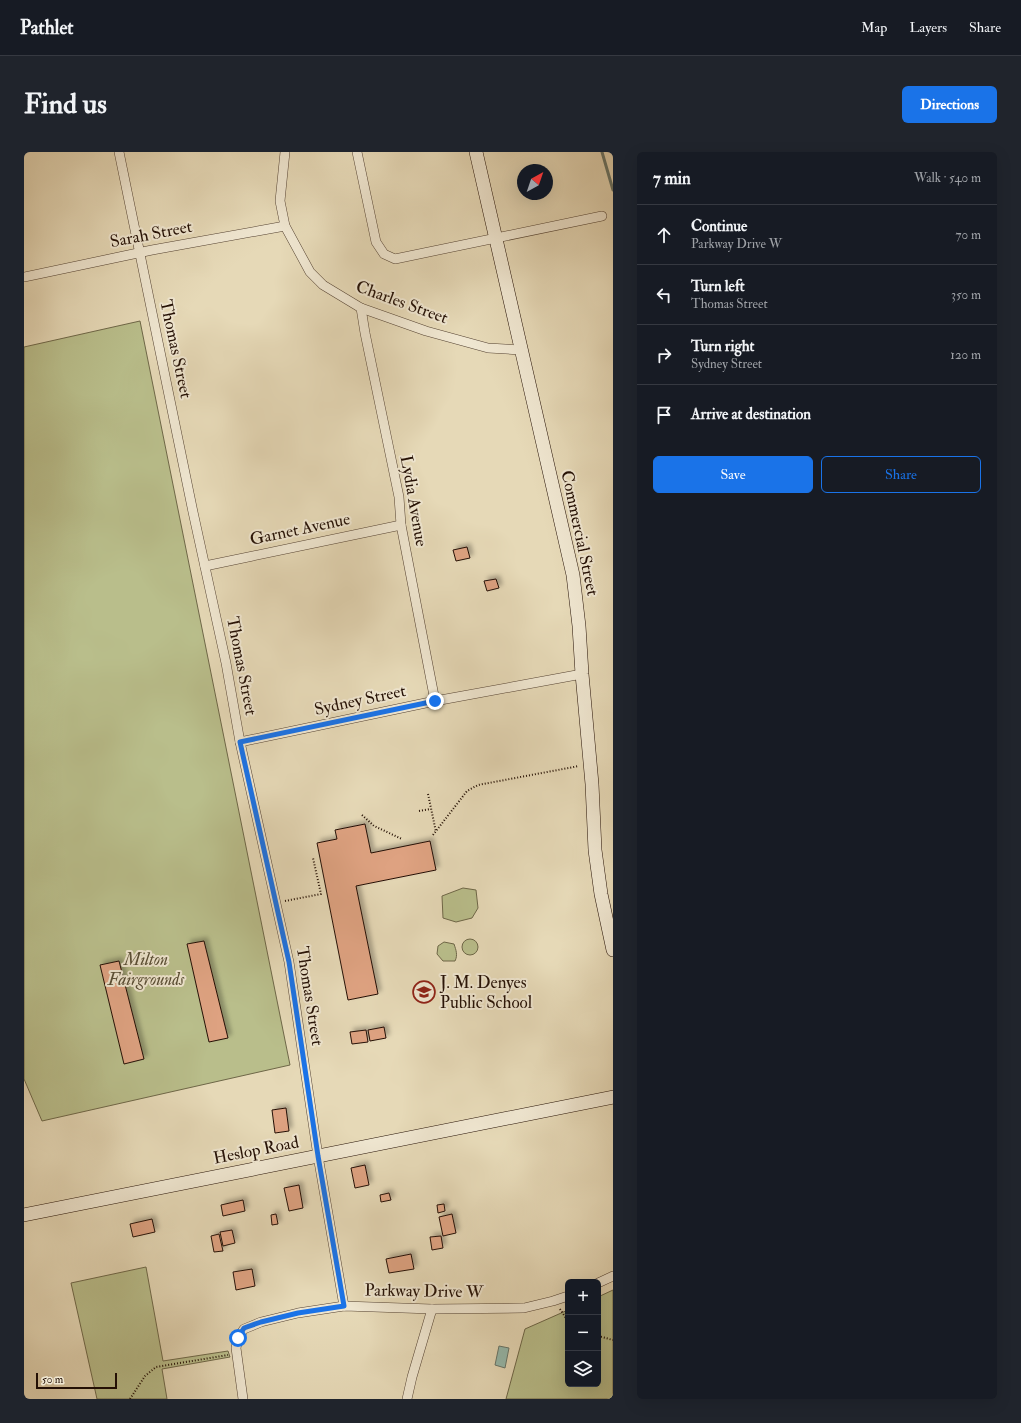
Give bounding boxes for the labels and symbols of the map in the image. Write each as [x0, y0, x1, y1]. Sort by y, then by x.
north arrow [517, 164, 553, 200]
street label: Sarah Street [108, 216, 194, 252]
street label: Charles Street [353, 276, 451, 329]
street label: Thomas Street [155, 298, 197, 401]
street label: Lydia Avenue [395, 454, 432, 548]
street label: Commercial Street [556, 468, 604, 598]
street label: Garnet Avenue [248, 508, 352, 550]
street label: Thomas Street [222, 615, 262, 718]
street label: Sydney Street [312, 680, 408, 721]
route end [426, 692, 444, 710]
street label: Thomas Street [292, 945, 328, 1048]
park label: Milton Fairgrounds [107, 949, 184, 990]
place label: J. M. Denyes Public School [439, 972, 533, 1013]
school or university icon: J. M. Denyes Public School [411, 979, 437, 1005]
street label: Heslop Road [211, 1131, 301, 1170]
street label: Parkway Drive W [364, 1279, 484, 1304]
route start [229, 1329, 247, 1347]
scale bar [36, 1371, 117, 1390]

